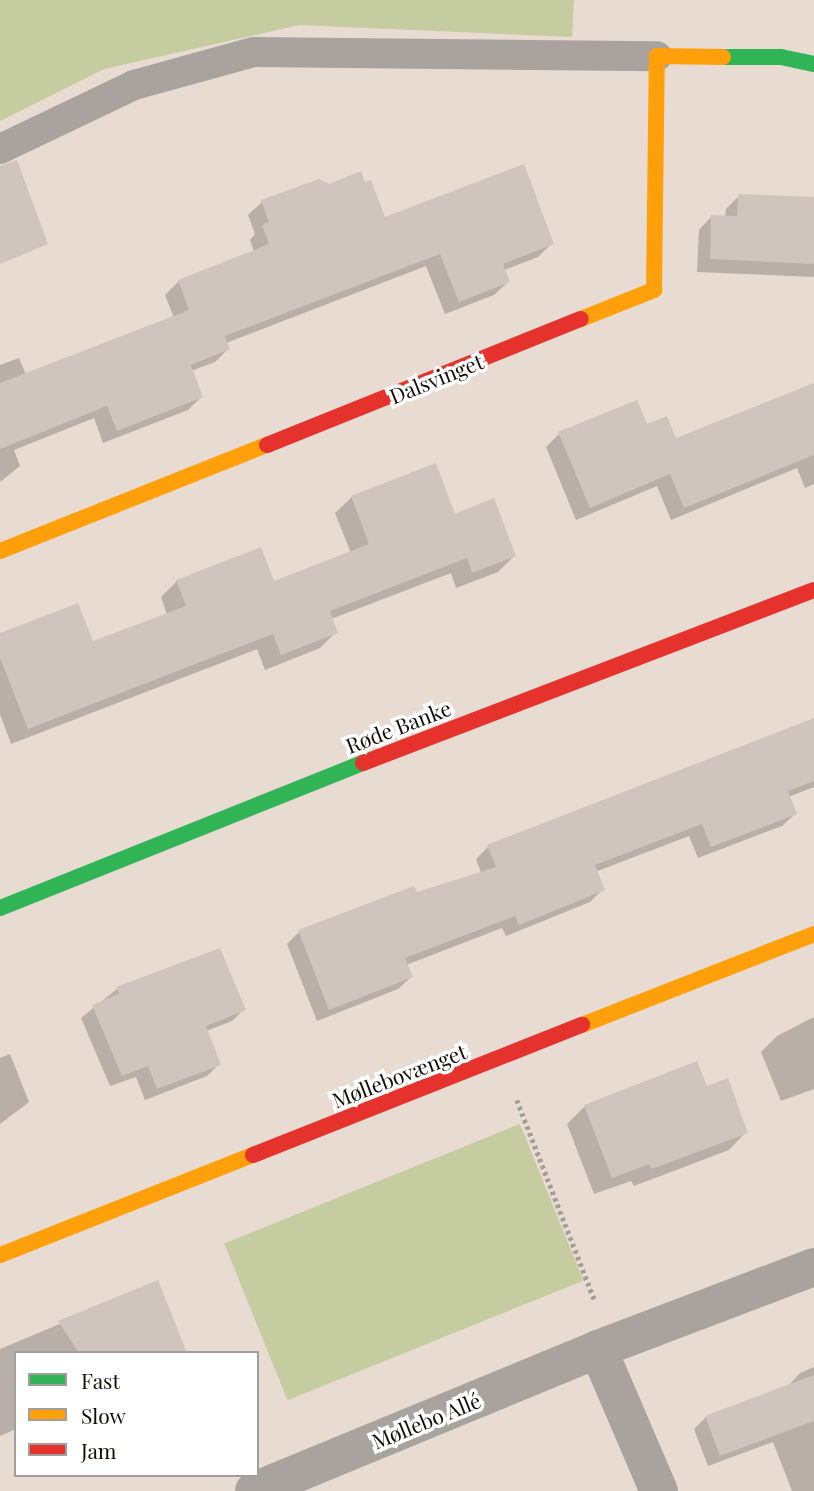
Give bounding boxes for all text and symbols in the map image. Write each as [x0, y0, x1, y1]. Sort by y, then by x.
street label: Dalsvinget [386, 348, 486, 408]
street label: Røde Banke [342, 694, 454, 758]
street label: Møllebovænget [328, 1038, 470, 1112]
legend [14, 1351, 259, 1477]
text: Fast [81, 1366, 120, 1394]
street label: Møllebo Allé [368, 1387, 484, 1453]
text: Slow [81, 1401, 126, 1429]
text: Jam [81, 1436, 117, 1464]

